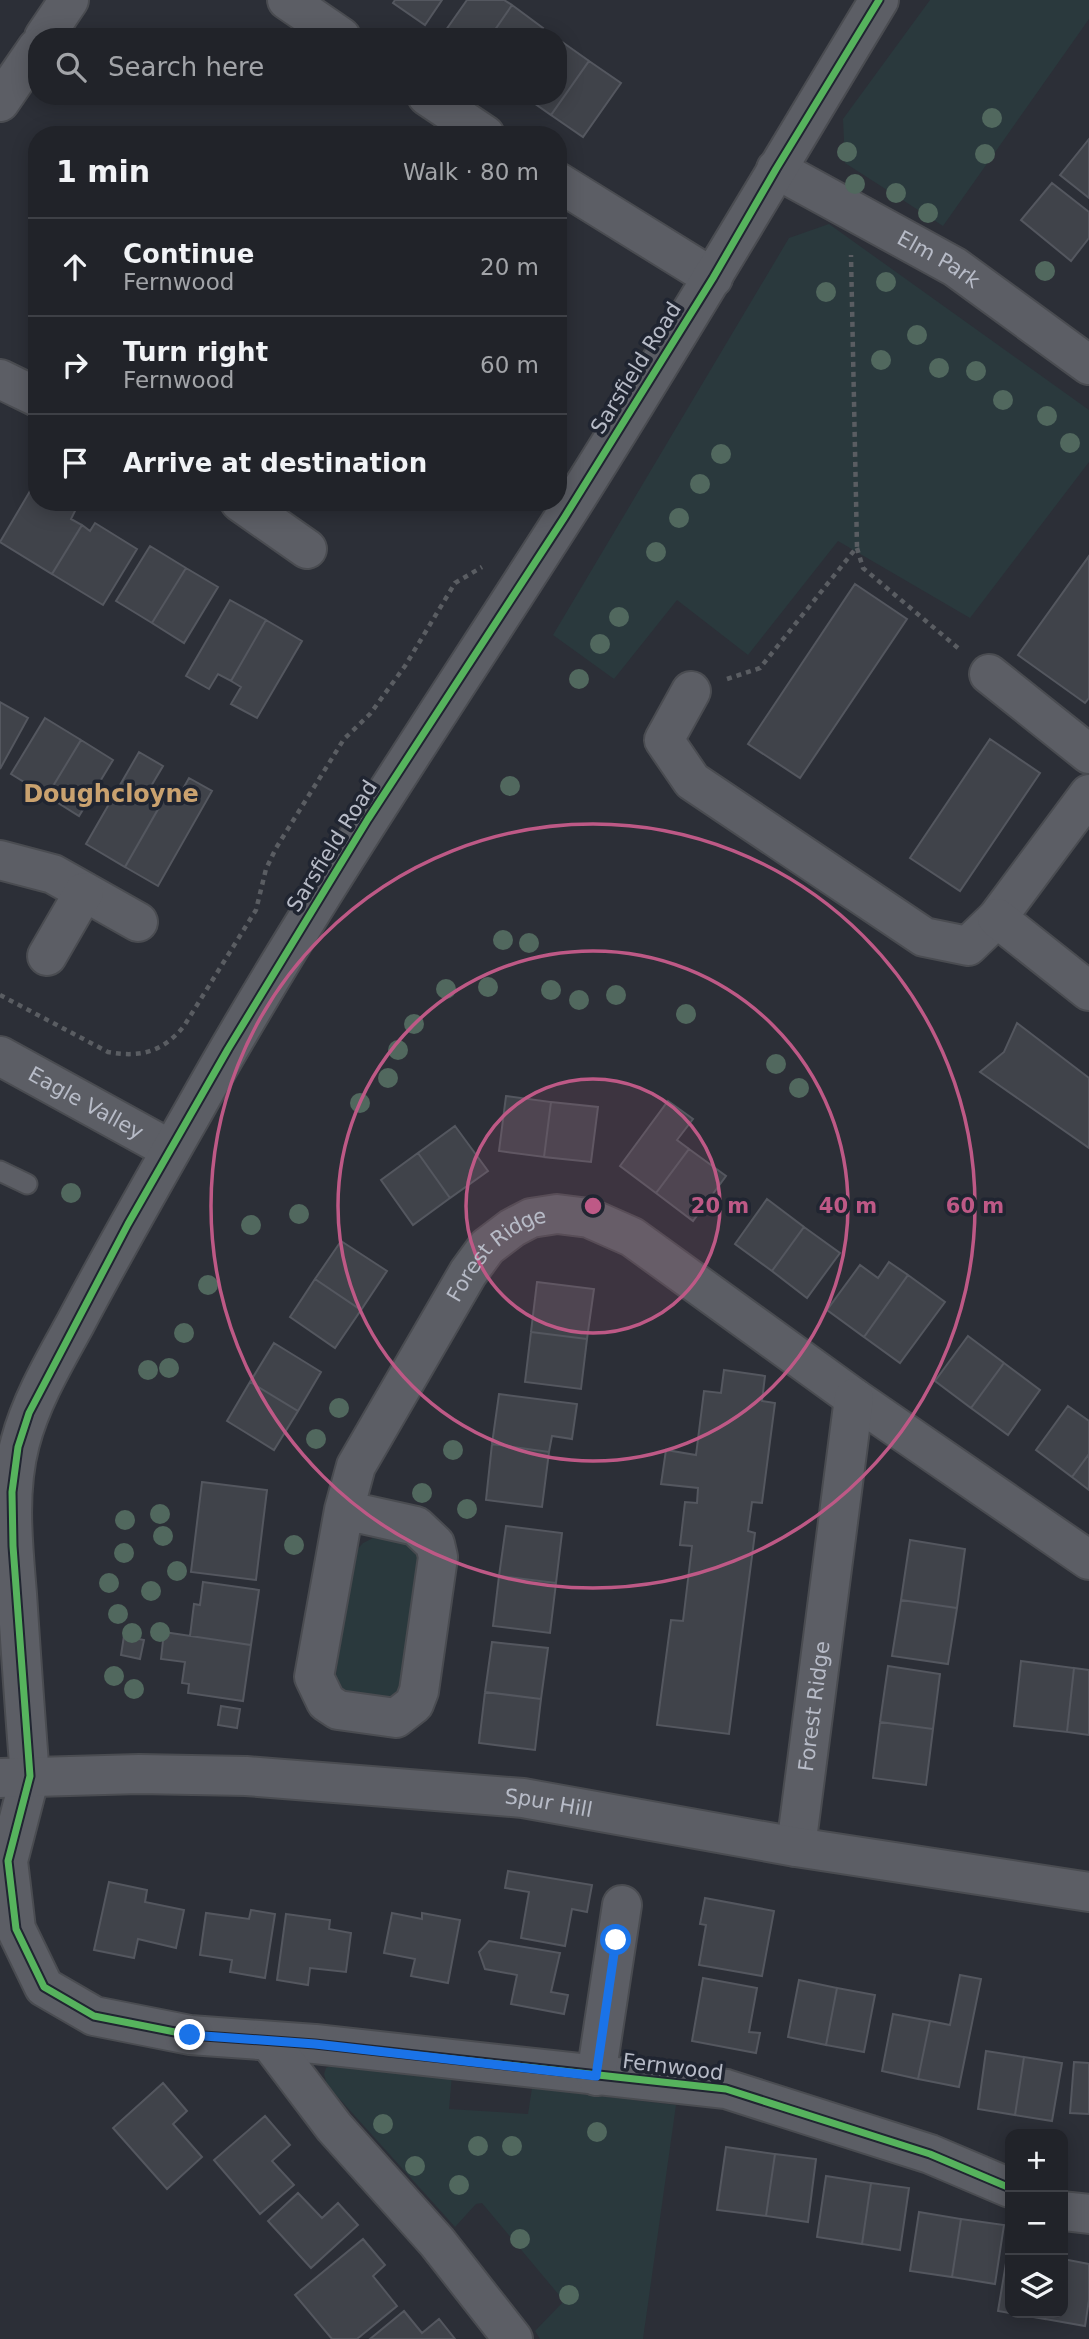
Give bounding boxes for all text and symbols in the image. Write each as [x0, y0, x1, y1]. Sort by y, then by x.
search box [28, 28, 567, 105]
icon: search [52, 48, 90, 86]
text: Search here [108, 52, 264, 82]
text: 1 min [56, 154, 150, 189]
text: Walk · 80 m [403, 159, 539, 185]
street label: Elm Park [893, 226, 985, 294]
text: Continue [123, 239, 254, 269]
icon: ahead [56, 248, 94, 286]
text: 20 m [480, 254, 539, 280]
text: Fernwood [123, 269, 234, 295]
street label: Sarsfield Road [586, 298, 686, 438]
text: Turn right [123, 337, 268, 367]
icon: right [56, 346, 94, 384]
text: 60 m [480, 352, 539, 378]
text: Fernwood [123, 367, 234, 393]
icon: arrive [56, 444, 94, 482]
text: Arrive at destination [123, 448, 427, 478]
street label: Sarsfield Road [282, 776, 382, 916]
district label: Doughcloyne [23, 780, 199, 808]
street label: Eagle Valley [24, 1062, 148, 1144]
centre of rings [581, 1194, 605, 1218]
text: 20 m [691, 1194, 749, 1218]
text: 40 m [819, 1194, 877, 1218]
text: 60 m [946, 1194, 1004, 1218]
street label: Forest Ridge [442, 1204, 548, 1306]
street label: Forest Ridge [794, 1640, 834, 1773]
street label: Spur Hill [504, 1785, 594, 1822]
route start [600, 1924, 631, 1955]
route end [174, 2019, 205, 2050]
street label: Fernwood [621, 2049, 725, 2085]
map controls [1005, 2129, 1068, 2318]
button: + [1005, 2129, 1068, 2192]
button: − [1005, 2192, 1068, 2255]
button: layers [1005, 2255, 1068, 2318]

